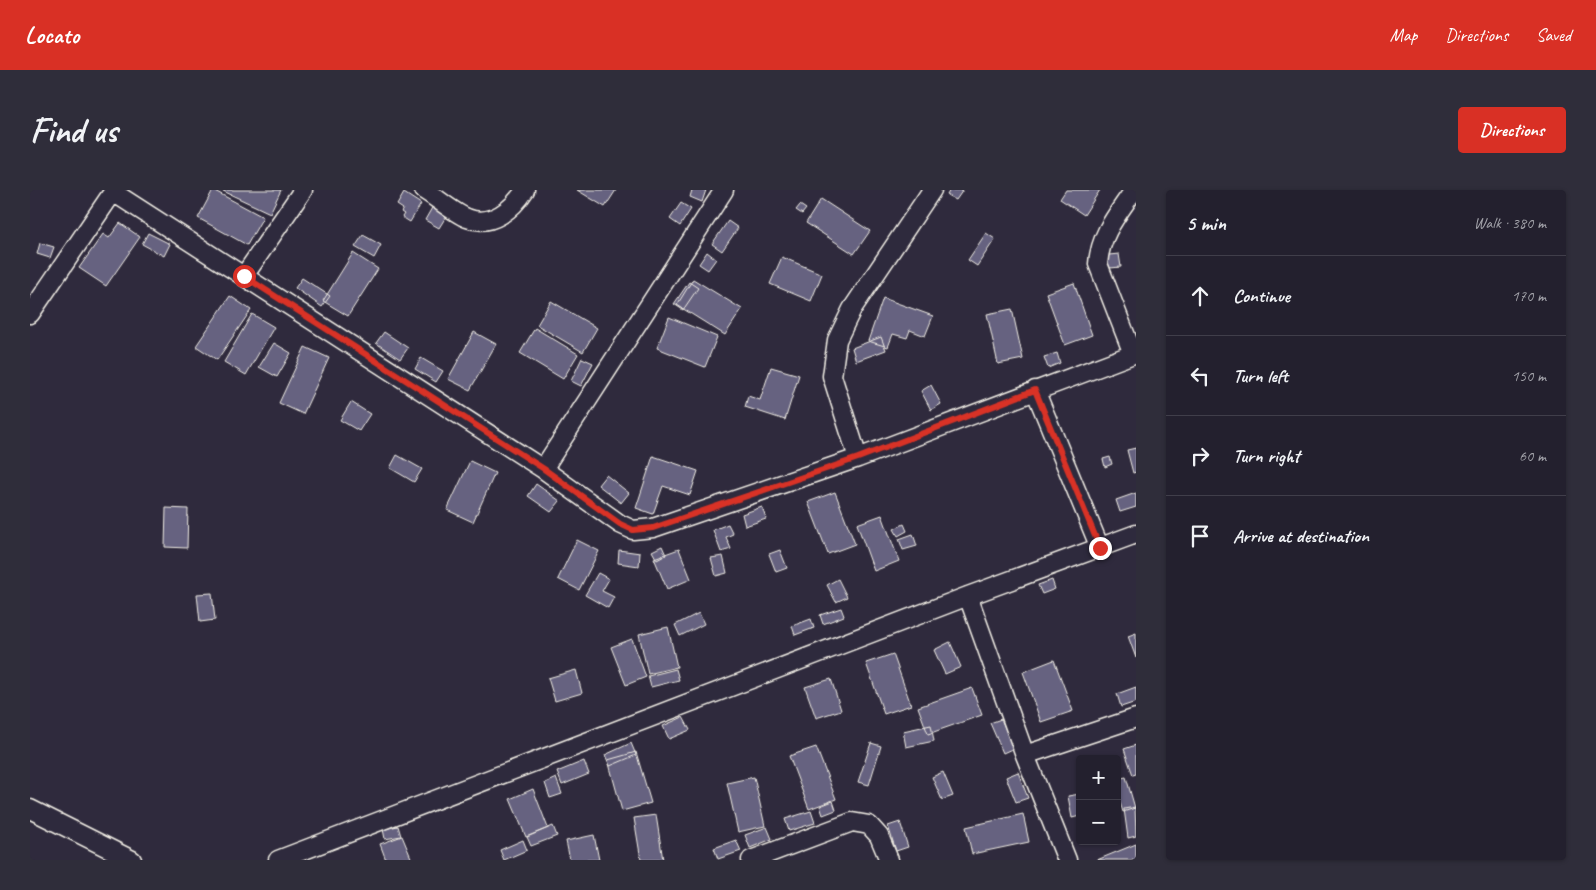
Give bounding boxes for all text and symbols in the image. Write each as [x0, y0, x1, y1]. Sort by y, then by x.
text: Locato [25, 20, 79, 50]
text: Map [1390, 24, 1417, 46]
text: Directions [1445, 24, 1508, 46]
text: Saved [1536, 24, 1571, 46]
button: Directions [1458, 107, 1566, 153]
text: Find us [30, 108, 117, 153]
text: 5 min [1186, 210, 1226, 236]
text: Walk · 380 m [1474, 213, 1546, 233]
route start [233, 265, 256, 288]
icon: ahead [1186, 282, 1214, 310]
text: Continue [1233, 284, 1290, 308]
text: 170 m [1512, 286, 1546, 306]
icon: left [1186, 362, 1214, 390]
text: Turn left [1233, 364, 1288, 388]
text: 150 m [1512, 366, 1546, 386]
icon: right [1186, 442, 1214, 470]
text: Turn right [1233, 444, 1300, 468]
text: 60 m [1519, 446, 1546, 466]
icon: arrive [1186, 522, 1214, 550]
text: Arrive at destination [1233, 524, 1369, 548]
route end [1089, 537, 1112, 560]
map controls [1076, 755, 1121, 845]
button: + [1076, 755, 1121, 800]
button: − [1076, 800, 1121, 845]

